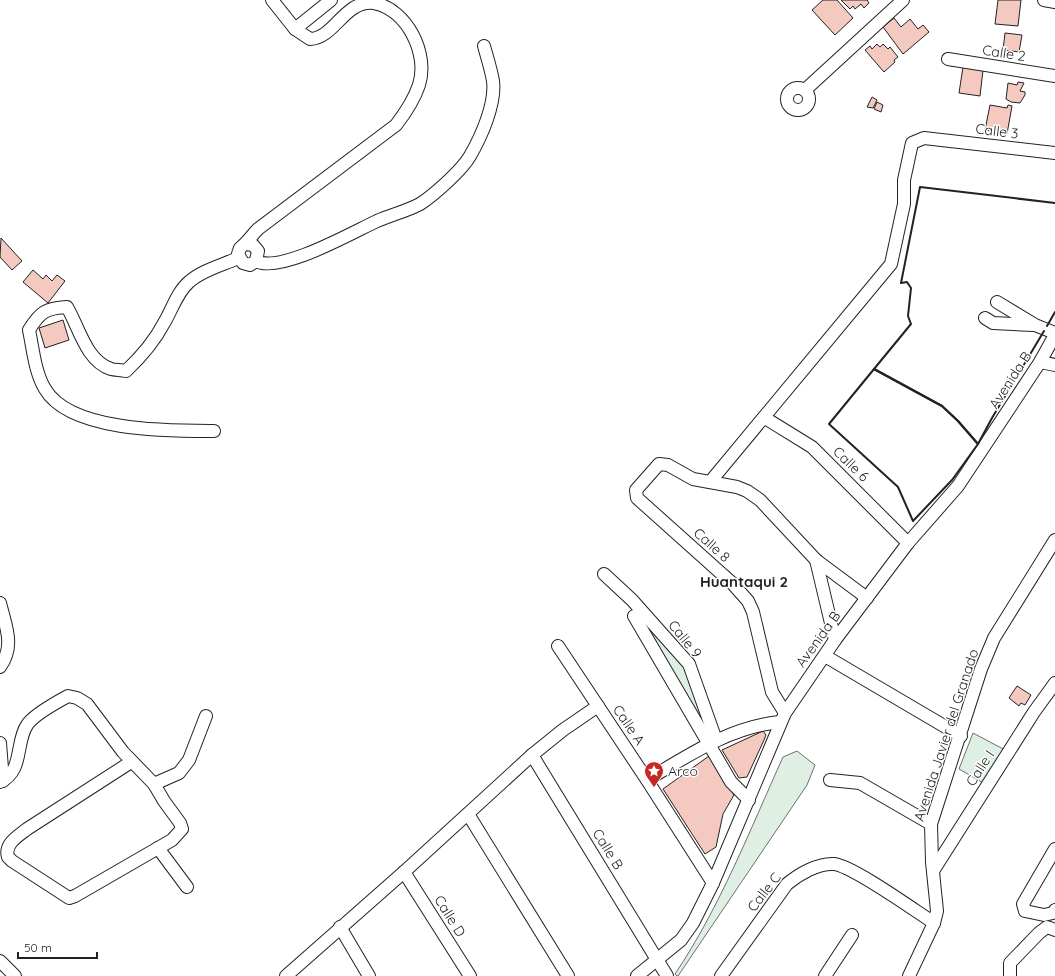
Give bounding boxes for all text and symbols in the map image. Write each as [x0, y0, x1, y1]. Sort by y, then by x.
street label: Calle 2 [981, 41, 1027, 65]
street label: Calle 3 [975, 119, 1019, 143]
street label: Avenida B [985, 348, 1035, 412]
street label: Calle 6 [829, 443, 873, 486]
street label: Calle 8 [690, 524, 734, 566]
district label: Huantaqui 2 [700, 572, 788, 591]
street label: Avenida B [792, 607, 844, 671]
street label: Calle 9 [664, 616, 706, 662]
street label: Avenida Javier del Granado [910, 647, 982, 823]
street label: Calle A [609, 701, 649, 749]
street label: Calle I [962, 747, 998, 789]
place icon: Arco [643, 760, 665, 788]
place label: Arco [668, 762, 698, 780]
street label: Calle B [589, 825, 627, 873]
street label: Calle C [743, 869, 785, 915]
street label: Calle D [430, 892, 470, 940]
scale bar [18, 934, 97, 960]
text: 50 m [24, 940, 52, 955]

